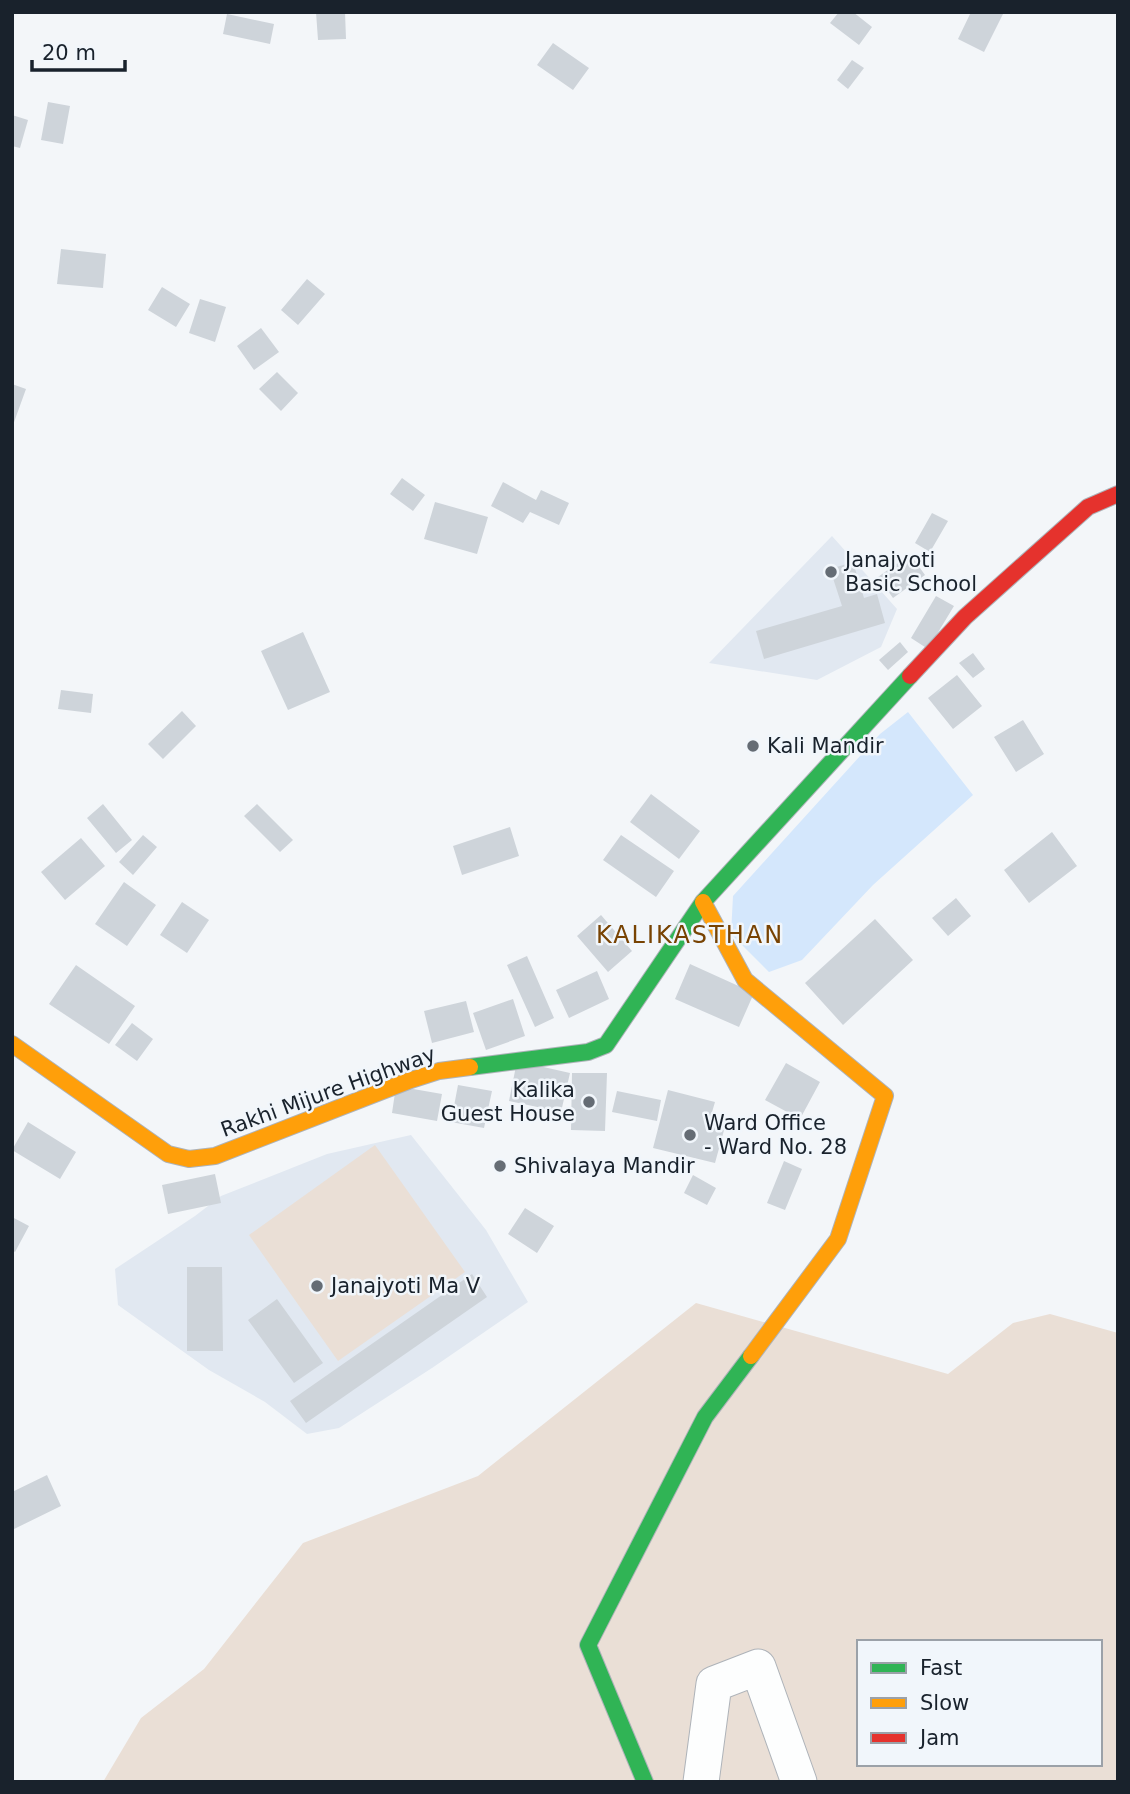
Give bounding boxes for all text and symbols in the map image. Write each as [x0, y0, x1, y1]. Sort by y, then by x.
scale bar [32, 28, 124, 72]
text: 20 m [42, 41, 96, 65]
place label: Janajyoti Basic School [843, 548, 977, 596]
marker: Janajyoti Basic School [823, 564, 839, 580]
place label: Kali Mandir [767, 734, 884, 758]
marker: Kali Mandir [745, 738, 761, 754]
district label: KALIKASTHAN [596, 921, 784, 949]
street label: Rakhi Mijure Highway [217, 1042, 439, 1142]
place label: Kalika Guest House [441, 1078, 575, 1126]
marker: Kalika Guest House [581, 1094, 597, 1110]
place label: Ward Office - Ward No. 28 [704, 1111, 847, 1159]
marker: Ward Office - Ward No. 28 [682, 1127, 698, 1143]
place label: Shivalaya Mandir [514, 1154, 695, 1178]
marker: Shivalaya Mandir [492, 1158, 508, 1174]
place label: Janajyoti Ma V [329, 1274, 481, 1298]
marker: Janajyoti Ma V [309, 1278, 325, 1294]
legend [857, 1640, 1102, 1766]
text: Fast [920, 1656, 962, 1680]
text: Slow [920, 1691, 969, 1715]
text: Jam [918, 1726, 960, 1750]

